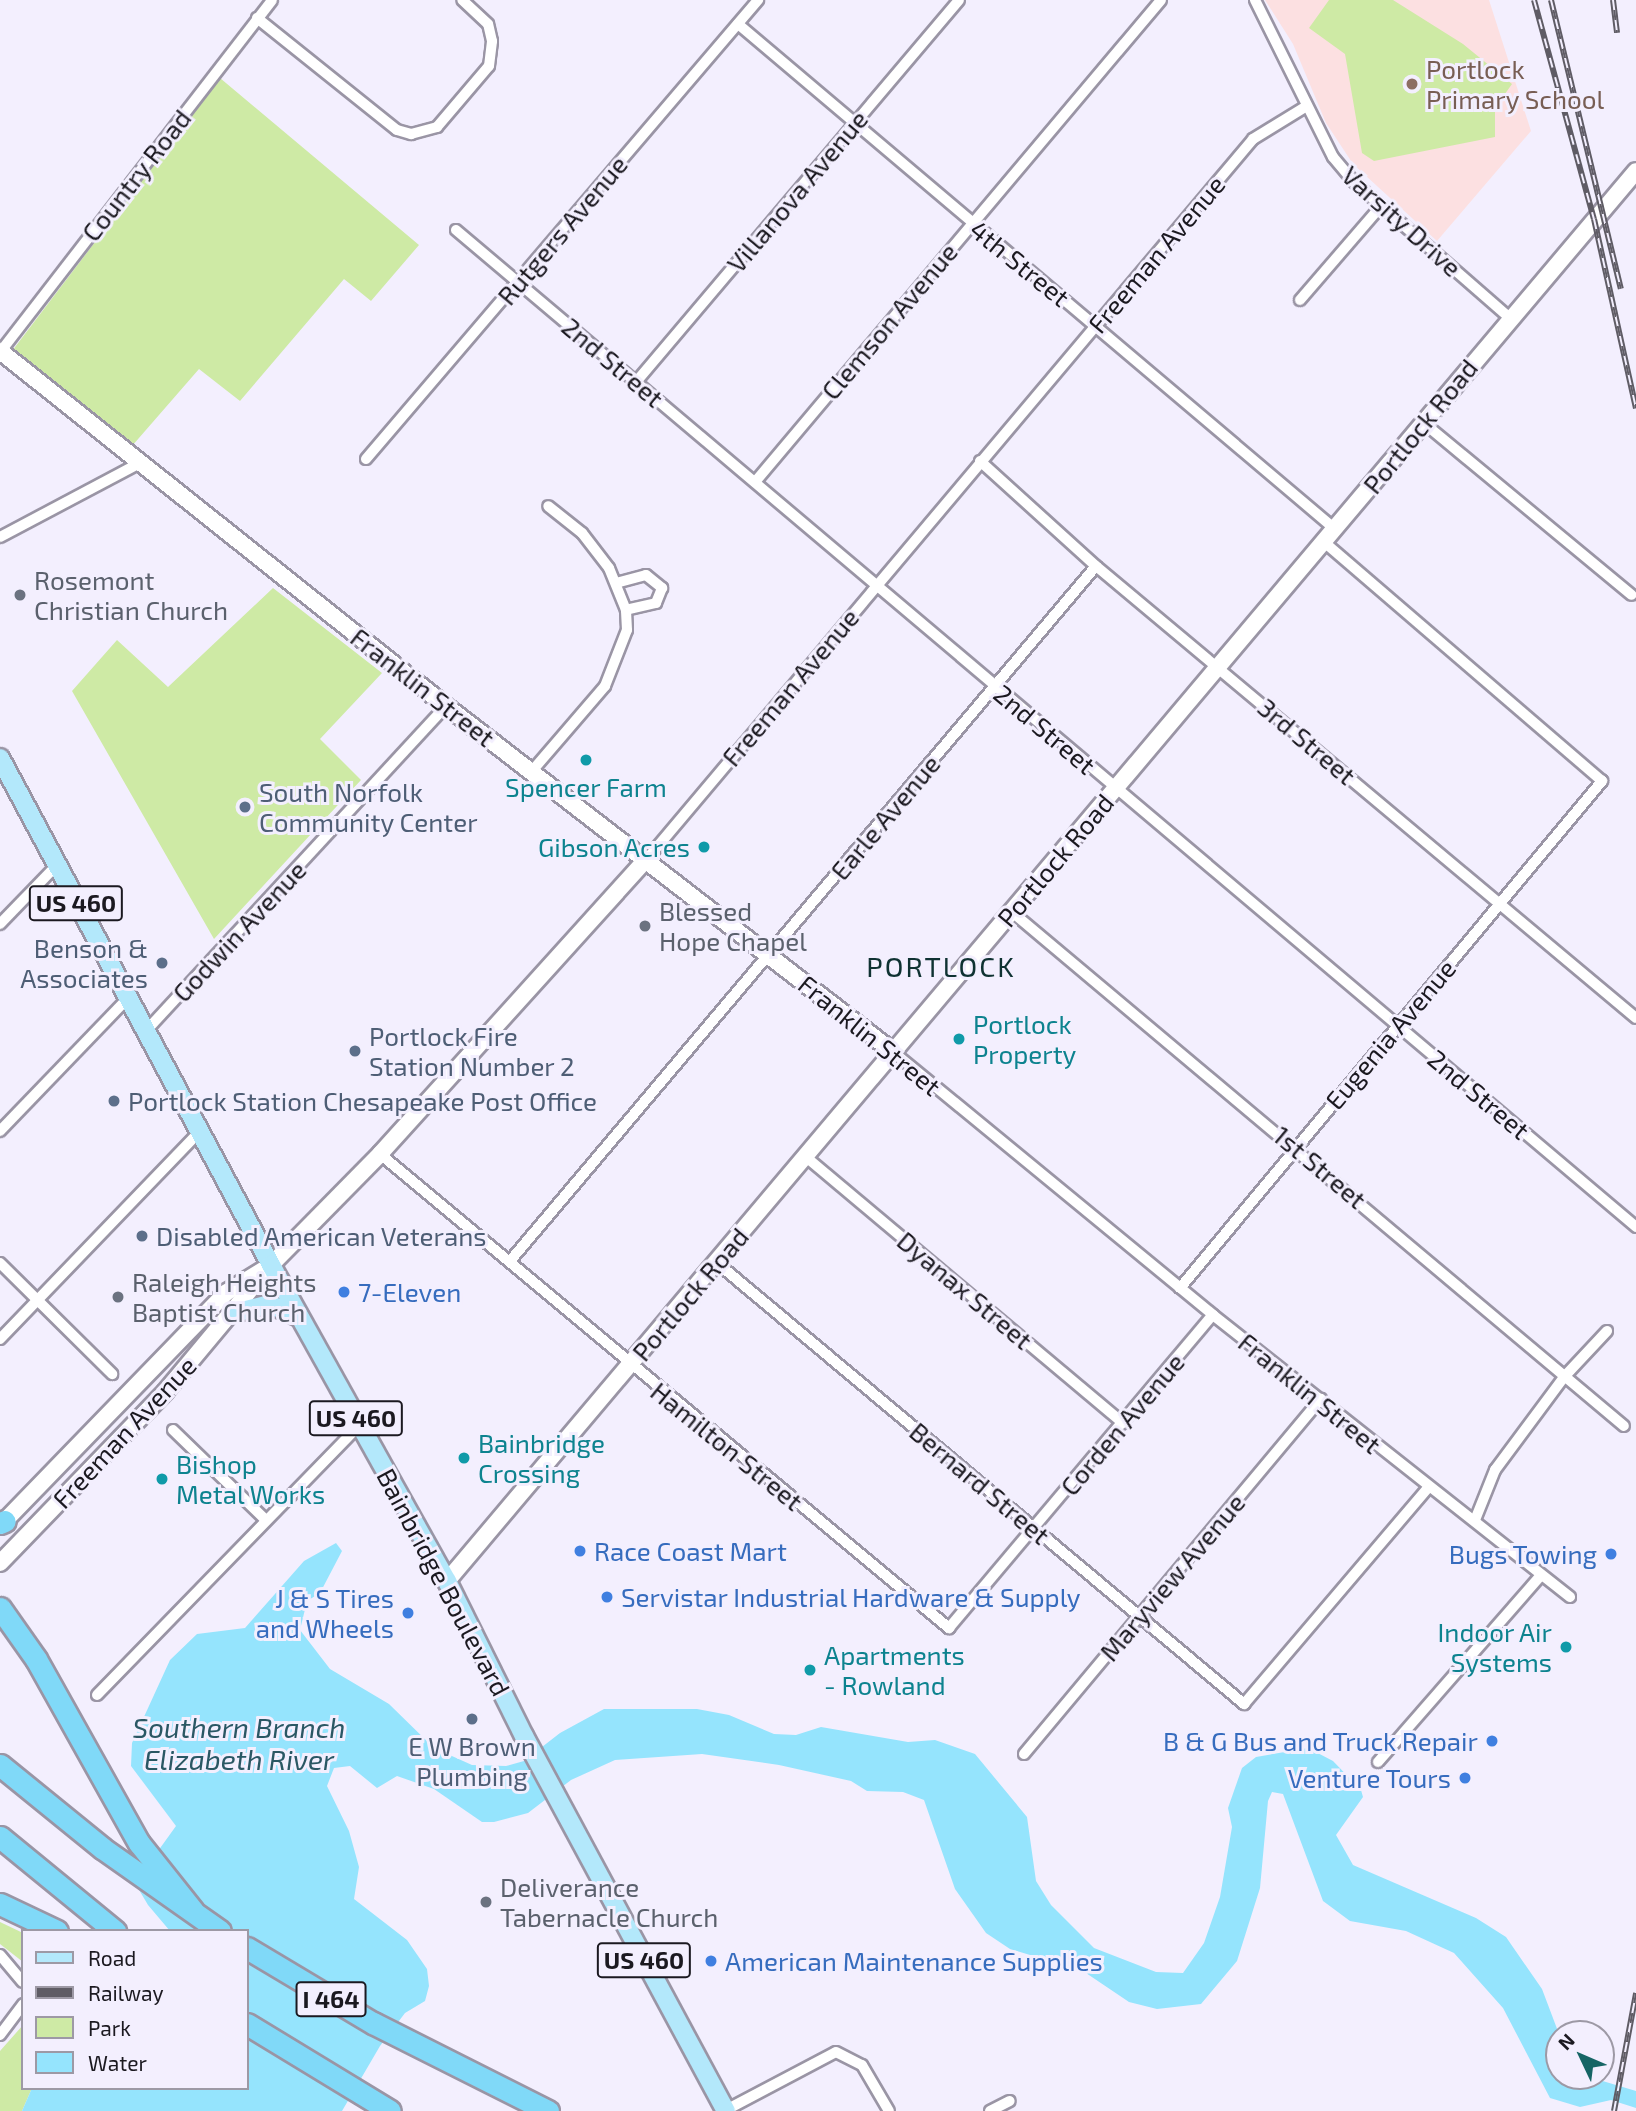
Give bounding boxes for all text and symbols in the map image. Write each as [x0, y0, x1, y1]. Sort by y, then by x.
place label: Portlock Primary School [1426, 53, 1605, 114]
marker: Portlock Primary School [1404, 76, 1420, 92]
street label: Country Road [75, 103, 197, 247]
street label: Villanova Avenue [720, 103, 874, 279]
street label: Rutgers Avenue [490, 149, 634, 311]
street label: Varsity Drive [1336, 159, 1468, 283]
street label: Freeman Avenue [1081, 169, 1231, 339]
street label: 4th Street [964, 213, 1076, 313]
street label: Clemson Avenue [814, 236, 964, 406]
street label: 2nd Street [556, 311, 670, 413]
street label: Portlock Road [1356, 352, 1484, 500]
place label: Rosemont Christian Church [34, 564, 228, 626]
marker: Rosemont Christian Church [12, 587, 28, 603]
street label: Freeman Avenue [715, 602, 865, 772]
street label: Franklin Street [345, 621, 501, 753]
street label: 2nd Street [988, 678, 1102, 780]
street label: 3rd Street [1252, 691, 1362, 791]
street label: Earle Avenue [824, 748, 946, 886]
marker: Spencer Farm [578, 752, 594, 768]
place label: Spencer Farm [505, 771, 667, 803]
place label: South Norfolk Community Center [259, 776, 478, 838]
street label: Portlock Road [990, 787, 1120, 933]
marker: South Norfolk Community Center [237, 799, 253, 815]
place label: Gibson Acres [537, 831, 690, 863]
marker: Gibson Acres [696, 839, 712, 855]
street label: Godwin Avenue [166, 854, 312, 1008]
road number: US 460 [29, 882, 123, 923]
place label: Blessed Hope Chapel [659, 895, 807, 956]
marker: Blessed Hope Chapel [637, 918, 653, 934]
place label: Benson & Associates [20, 932, 148, 993]
district label: PORTLOCK [867, 949, 1015, 983]
street label: Eugenia Avenue [1318, 953, 1462, 1115]
marker: Benson & Associates [154, 955, 170, 971]
street label: Franklin Street [793, 968, 947, 1102]
place label: Portlock Property [973, 1008, 1076, 1070]
place label: Portlock Fire Station Number 2 [369, 1020, 575, 1082]
marker: Portlock Property [951, 1031, 967, 1047]
marker: Portlock Fire Station Number 2 [347, 1043, 363, 1059]
street label: 2nd Street [1422, 1043, 1536, 1145]
place label: Portlock Station Chesapeake Post Office [128, 1085, 597, 1117]
marker: Portlock Station Chesapeake Post Office [106, 1093, 122, 1109]
street label: 1st Street [1267, 1119, 1373, 1215]
place label: Disabled American Veterans [156, 1220, 488, 1252]
street label: Portlock Road [625, 1221, 755, 1367]
street label: Dyanax Street [891, 1225, 1039, 1355]
marker: Disabled American Veterans [134, 1228, 150, 1244]
place label: Raleigh Heights Baptist Church [132, 1266, 316, 1328]
place label: 7-Eleven [358, 1276, 461, 1308]
marker: 7-Eleven [336, 1284, 352, 1300]
marker: Raleigh Heights Baptist Church [110, 1289, 126, 1305]
street label: Franklin Street [1233, 1326, 1387, 1460]
street label: Corden Avenue [1053, 1346, 1191, 1502]
street label: Freeman Avenue [46, 1349, 202, 1515]
street label: Hamilton Street [645, 1375, 809, 1517]
road number: US 460 [309, 1398, 403, 1438]
street label: Bernard Street [904, 1415, 1056, 1551]
place label: Bainbridge Crossing [478, 1427, 605, 1488]
place label: Bishop Metal Works [176, 1448, 326, 1510]
marker: Bainbridge Crossing [456, 1450, 472, 1466]
street label: Bainbridge Boulevard [371, 1463, 517, 1701]
marker: Bishop Metal Works [154, 1471, 170, 1487]
street label: Maryview Avenue [1093, 1487, 1251, 1667]
place label: Race Coast Mart [594, 1535, 787, 1567]
place label: Bugs Towing [1448, 1538, 1597, 1570]
marker: Race Coast Mart [572, 1543, 588, 1559]
marker: Bugs Towing [1603, 1546, 1619, 1562]
place label: Servistar Industrial Hardware & Supply [621, 1581, 1082, 1613]
place label: J & S Tires and Wheels [255, 1582, 394, 1644]
marker: Servistar Industrial Hardware & Supply [599, 1589, 615, 1605]
marker: J & S Tires and Wheels [400, 1605, 416, 1621]
place label: Indoor Air Systems [1436, 1616, 1552, 1678]
place label: Apartments - Rowland [824, 1639, 965, 1700]
marker: Indoor Air Systems [1558, 1639, 1574, 1655]
marker: Apartments - Rowland [802, 1662, 818, 1678]
water label: Southern Branch Elizabeth River [133, 1710, 345, 1776]
marker: E W Brown Plumbing [464, 1711, 480, 1727]
place label: B & G Bus and Truck Repair [1162, 1725, 1478, 1757]
place label: E W Brown Plumbing [408, 1730, 536, 1792]
marker: B & G Bus and Truck Repair [1484, 1733, 1500, 1749]
place label: Venture Tours [1287, 1762, 1451, 1794]
marker: Venture Tours [1457, 1770, 1473, 1786]
place label: Deliverance Tabernacle Church [500, 1871, 718, 1932]
marker: Deliverance Tabernacle Church [478, 1894, 494, 1910]
legend [21, 1929, 248, 2090]
road number: US 460 [597, 1940, 691, 1980]
text: Road [88, 1945, 136, 1970]
place label: American Maintenance Supplies [725, 1945, 1103, 1977]
marker: American Maintenance Supplies [703, 1953, 719, 1969]
road number: I 464 [294, 1978, 368, 2020]
text: Railway [88, 1980, 164, 2005]
text: Park [88, 2015, 131, 2040]
north arrow [1545, 2020, 1615, 2090]
text: N [1553, 2029, 1579, 2054]
text: Water [88, 2050, 147, 2075]

